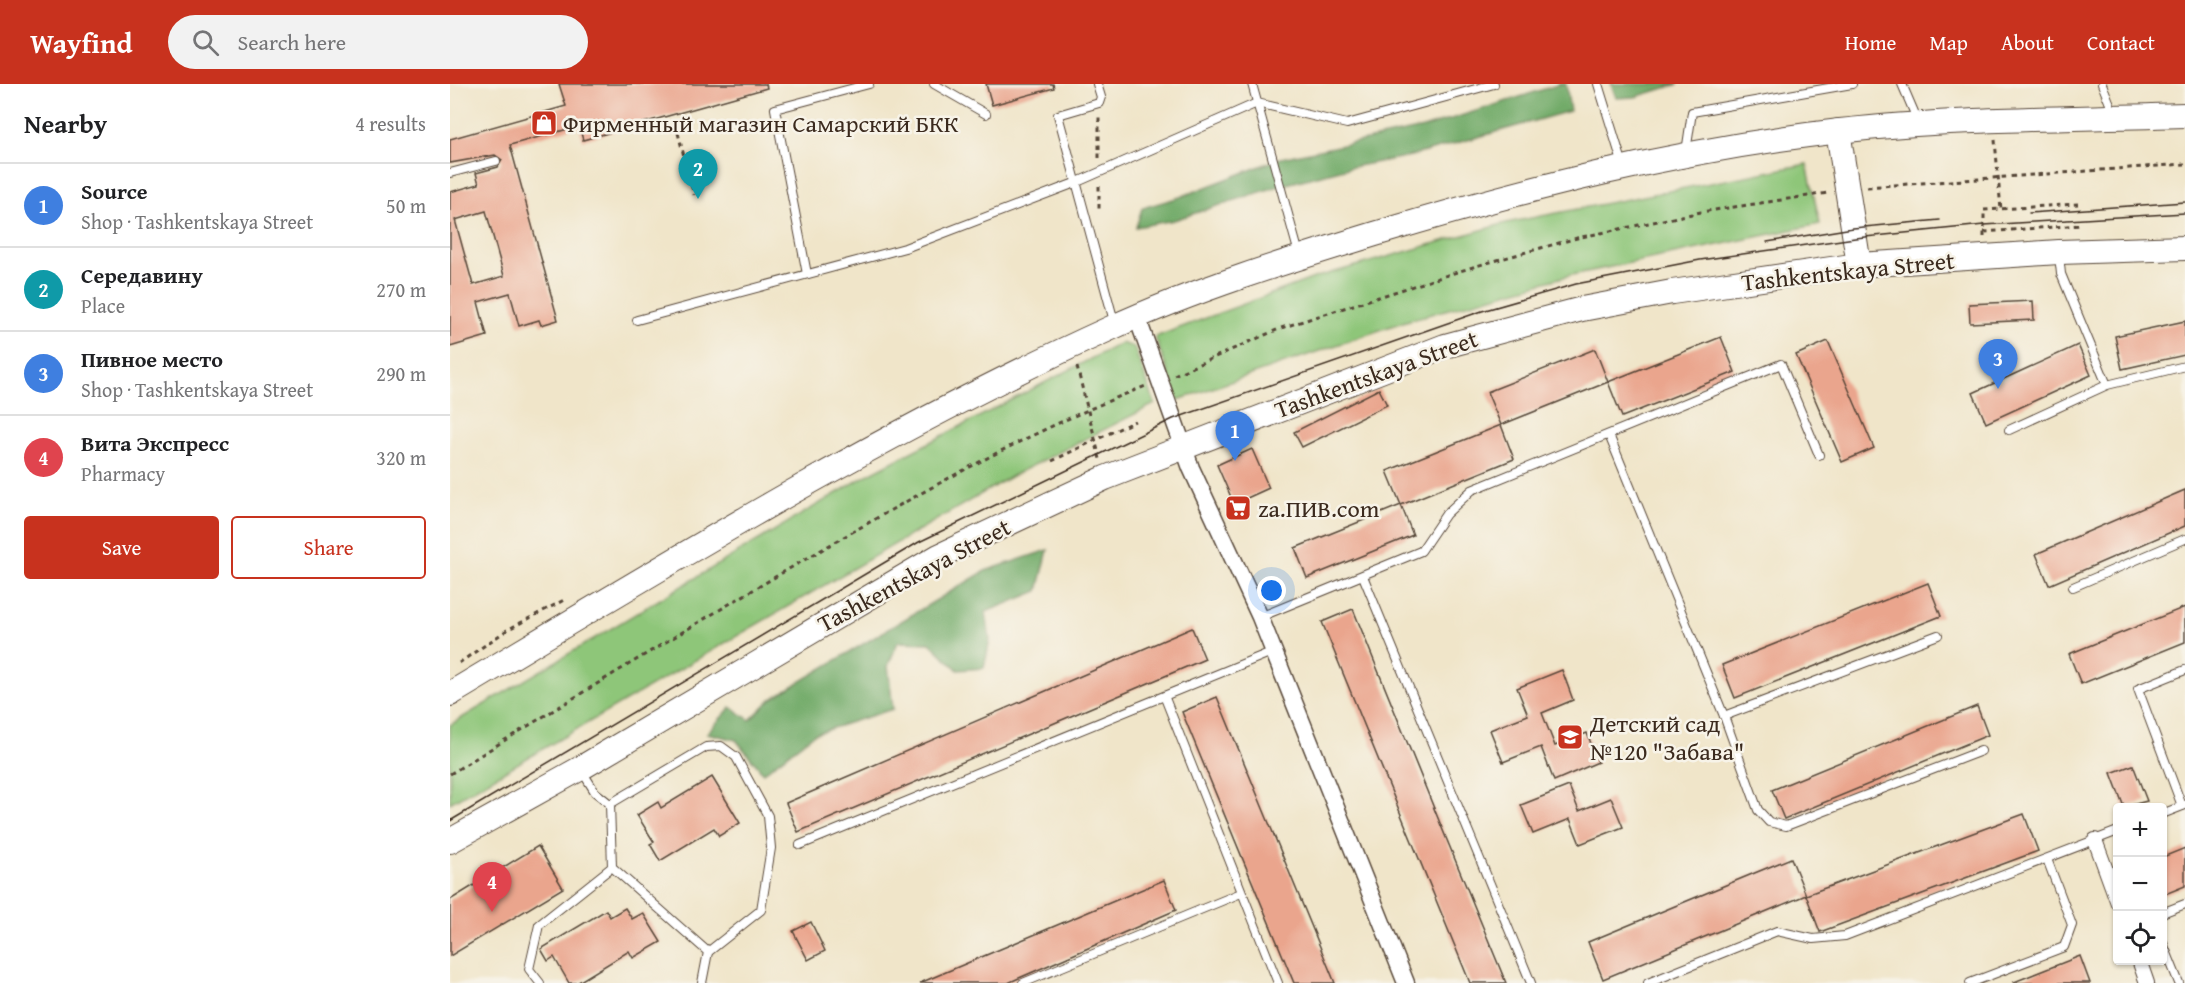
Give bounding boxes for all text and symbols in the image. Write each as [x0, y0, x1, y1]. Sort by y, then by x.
search box [168, 15, 588, 69]
text: Wayfind [30, 22, 132, 63]
icon: search [189, 26, 222, 59]
text: Search here [237, 26, 346, 58]
text: Home [1845, 27, 1896, 58]
text: Map [1929, 27, 1968, 58]
text: About [2001, 27, 2054, 58]
text: Contact [2087, 27, 2155, 58]
text: Nearby [24, 104, 107, 143]
place label: Фирменный магазин Самарский БКК [563, 106, 959, 141]
shop icon: Фирменный магазин Самарский БКК [529, 108, 559, 138]
text: 4 results [355, 109, 426, 138]
pin: 2 [678, 150, 718, 199]
text: Source [81, 175, 148, 207]
text: 1 [38, 191, 49, 220]
text: 50 m [386, 191, 426, 220]
text: Shop · Tashkentskaya Street [81, 207, 313, 236]
street label: Tashkentskaya Street [1740, 242, 1957, 300]
text: Середавину [81, 259, 203, 291]
text: 2 [38, 275, 49, 304]
text: 270 m [376, 275, 426, 304]
text: Place [81, 291, 125, 320]
street label: Tashkentskaya Street [1270, 321, 1483, 427]
pin: 3 [1978, 340, 2018, 389]
text: Пивное место [81, 343, 223, 375]
text: 3 [38, 359, 49, 388]
text: 290 m [376, 359, 426, 388]
text: Shop · Tashkentskaya Street [81, 375, 313, 404]
pin: 1 [1216, 412, 1254, 461]
text: Вита Экспресс [81, 427, 229, 459]
text: 4 [38, 443, 49, 472]
text: 320 m [376, 443, 426, 472]
text: Pharmacy [81, 459, 165, 488]
place label: za.ПИВ.com [1258, 491, 1380, 526]
supermarket icon: za.ПИВ.com [1223, 493, 1253, 523]
street label: Tashkentskaya Street [811, 509, 1017, 641]
button: Save [24, 516, 219, 579]
button: Share [231, 516, 426, 579]
your location [1257, 576, 1286, 605]
place label: Детский сад №120 "Забава" [1589, 706, 1744, 769]
school or university icon: Детский сад №120 "Забава" [1555, 722, 1585, 752]
map controls [2113, 803, 2167, 965]
button: + [2113, 803, 2167, 857]
button: − [2113, 857, 2167, 911]
pin: 4 [472, 862, 512, 912]
button: locate [2113, 911, 2167, 965]

